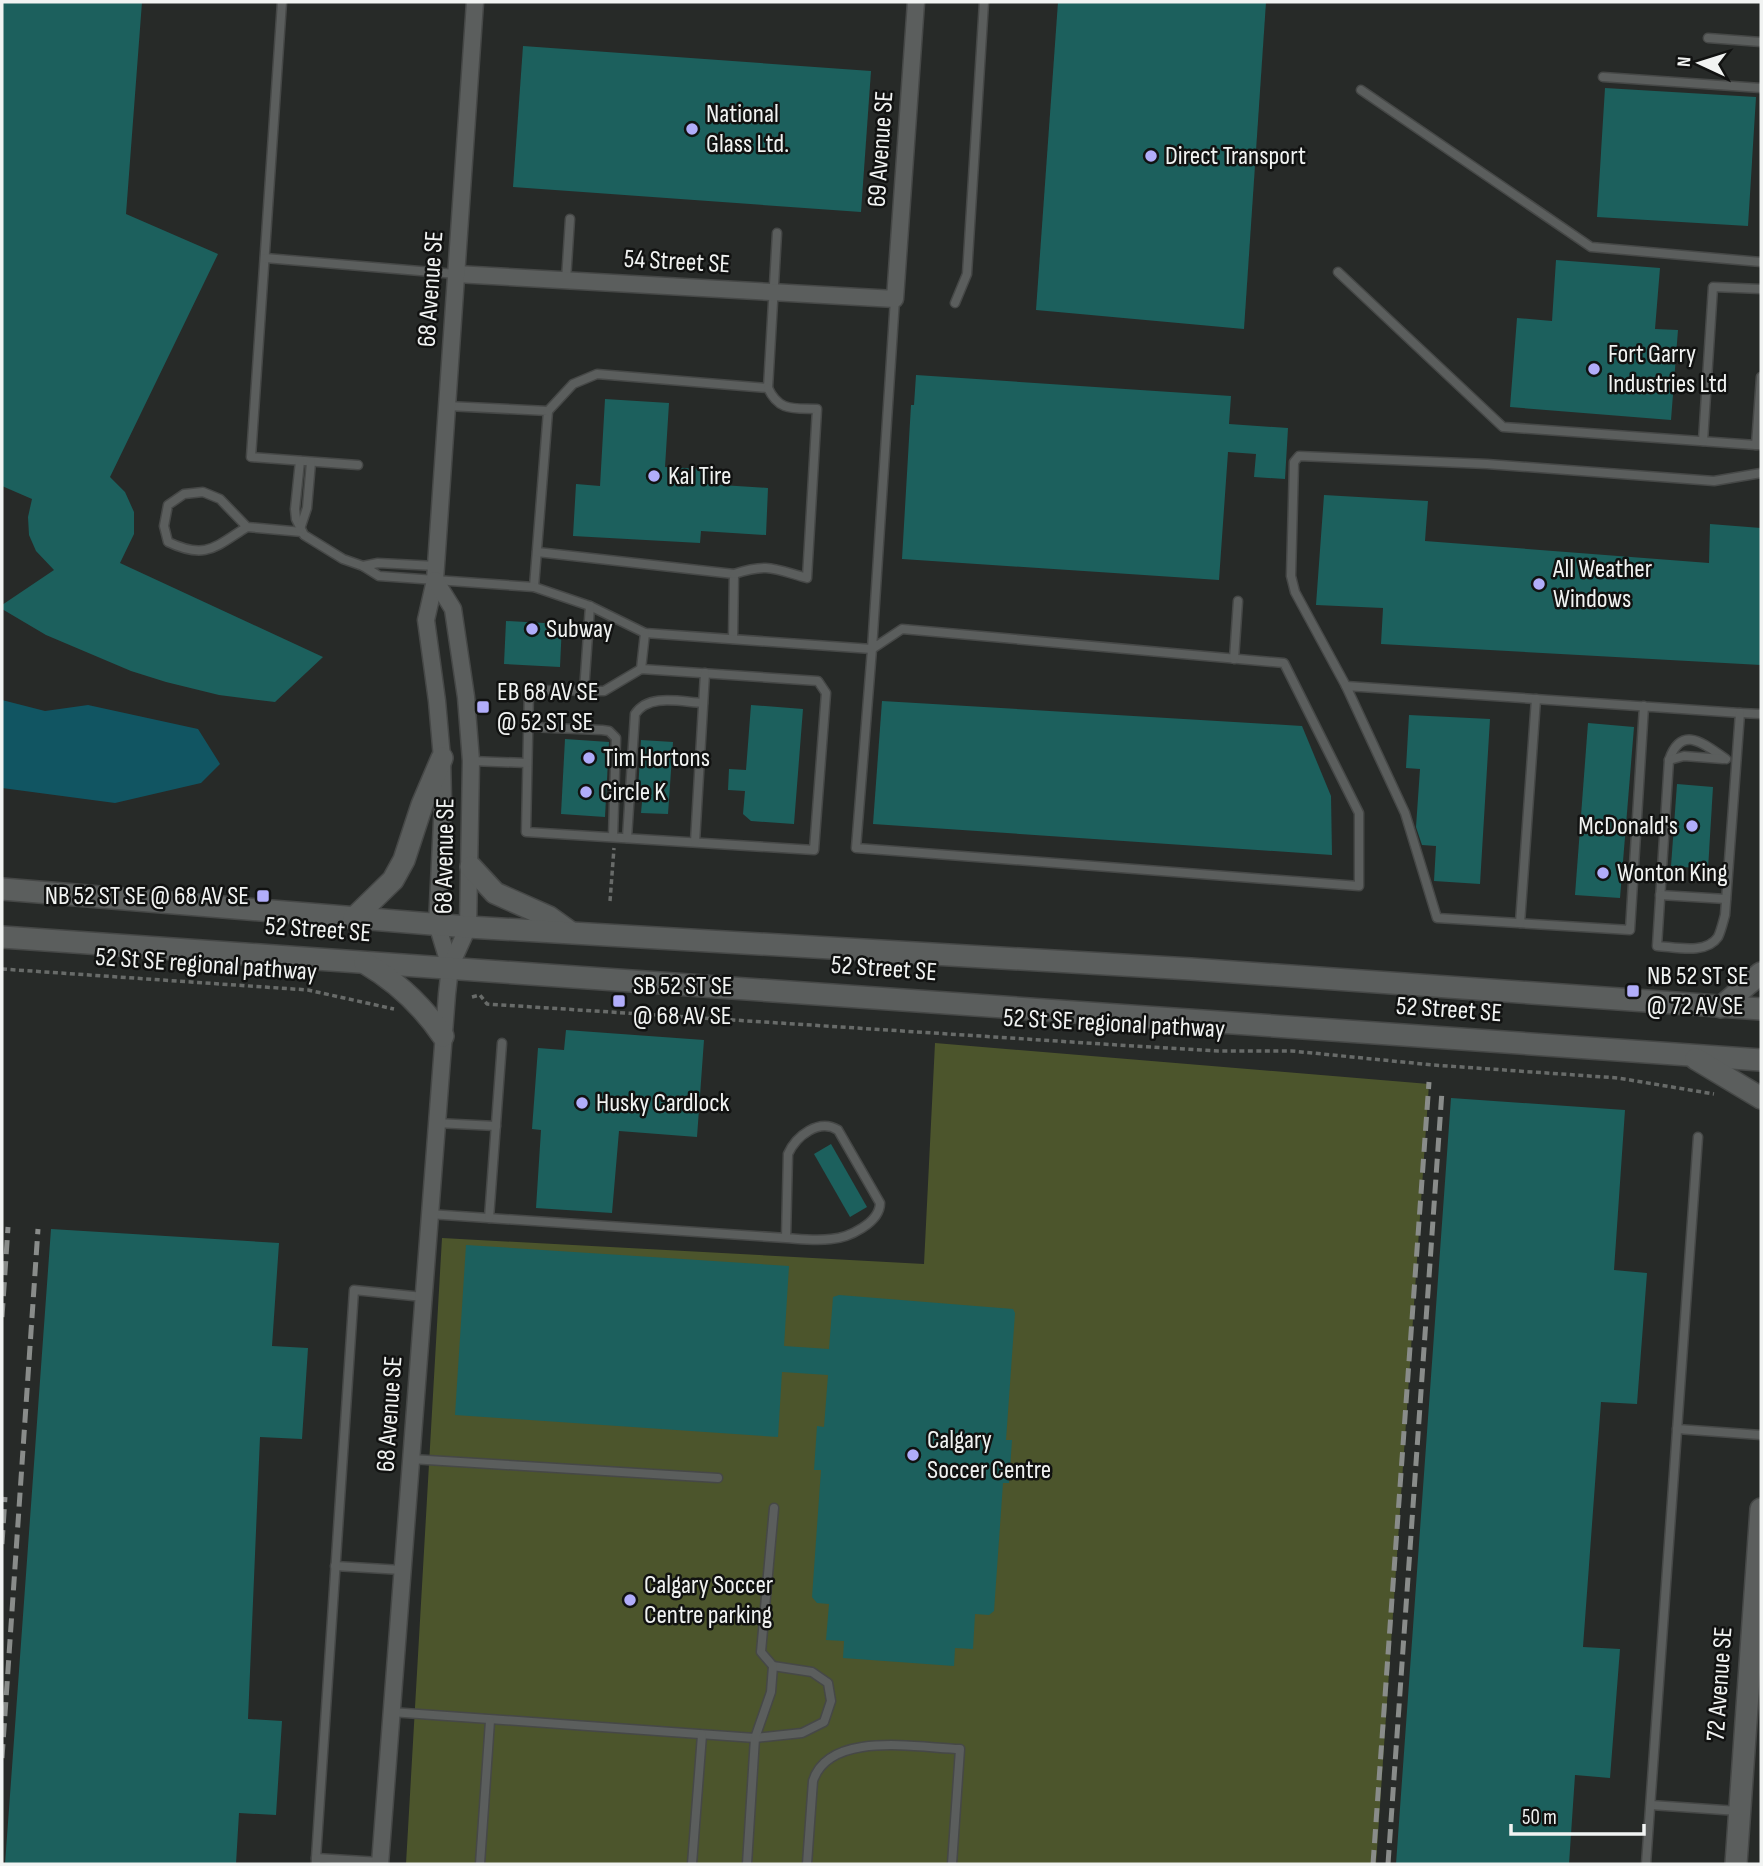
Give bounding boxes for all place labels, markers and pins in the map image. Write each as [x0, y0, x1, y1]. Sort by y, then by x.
place label: National Glass Ltd. [706, 99, 789, 160]
marker: National Glass Ltd. [684, 121, 700, 137]
place label: Direct Transport [1165, 141, 1306, 172]
marker: Direct Transport [1143, 148, 1159, 164]
place label: Fort Garry Industries Ltd [1608, 339, 1727, 400]
marker: Fort Garry Industries Ltd [1586, 361, 1602, 377]
place label: Kal Tire [668, 461, 732, 492]
marker: Kal Tire [646, 468, 662, 484]
place label: All Weather Windows [1552, 554, 1653, 615]
marker: All Weather Windows [1531, 576, 1547, 592]
place label: Subway [546, 614, 613, 645]
marker: Subway [524, 621, 540, 637]
place label: EB 68 AV SE @ 52 ST SE [497, 677, 598, 738]
marker: EB 68 AV SE @ 52 ST SE [475, 699, 491, 715]
place label: Tim Hortons [603, 743, 710, 774]
marker: Tim Hortons [581, 750, 597, 766]
place label: Circle K [600, 777, 666, 808]
marker: Circle K [578, 784, 594, 800]
place label: McDonald's [1578, 811, 1678, 842]
marker: McDonald's [1684, 818, 1700, 834]
place label: Wonton King [1617, 858, 1728, 889]
marker: Wonton King [1595, 865, 1611, 881]
place label: NB 52 ST SE @ 68 AV SE [45, 881, 249, 912]
marker: NB 52 ST SE @ 68 AV SE [255, 888, 271, 904]
place label: NB 52 ST SE @ 72 AV SE [1647, 961, 1749, 1022]
place label: SB 52 ST SE @ 68 AV SE [633, 971, 733, 1032]
marker: NB 52 ST SE @ 72 AV SE [1625, 983, 1641, 999]
marker: SB 52 ST SE @ 68 AV SE [611, 993, 627, 1009]
place label: Husky Cardlock [596, 1088, 730, 1119]
marker: Husky Cardlock [574, 1095, 590, 1111]
place label: Calgary Soccer Centre [927, 1425, 1051, 1486]
marker: Calgary Soccer Centre [905, 1447, 921, 1463]
place label: Calgary Soccer Centre parking [644, 1570, 774, 1631]
marker: Calgary Soccer Centre parking [622, 1592, 638, 1608]

